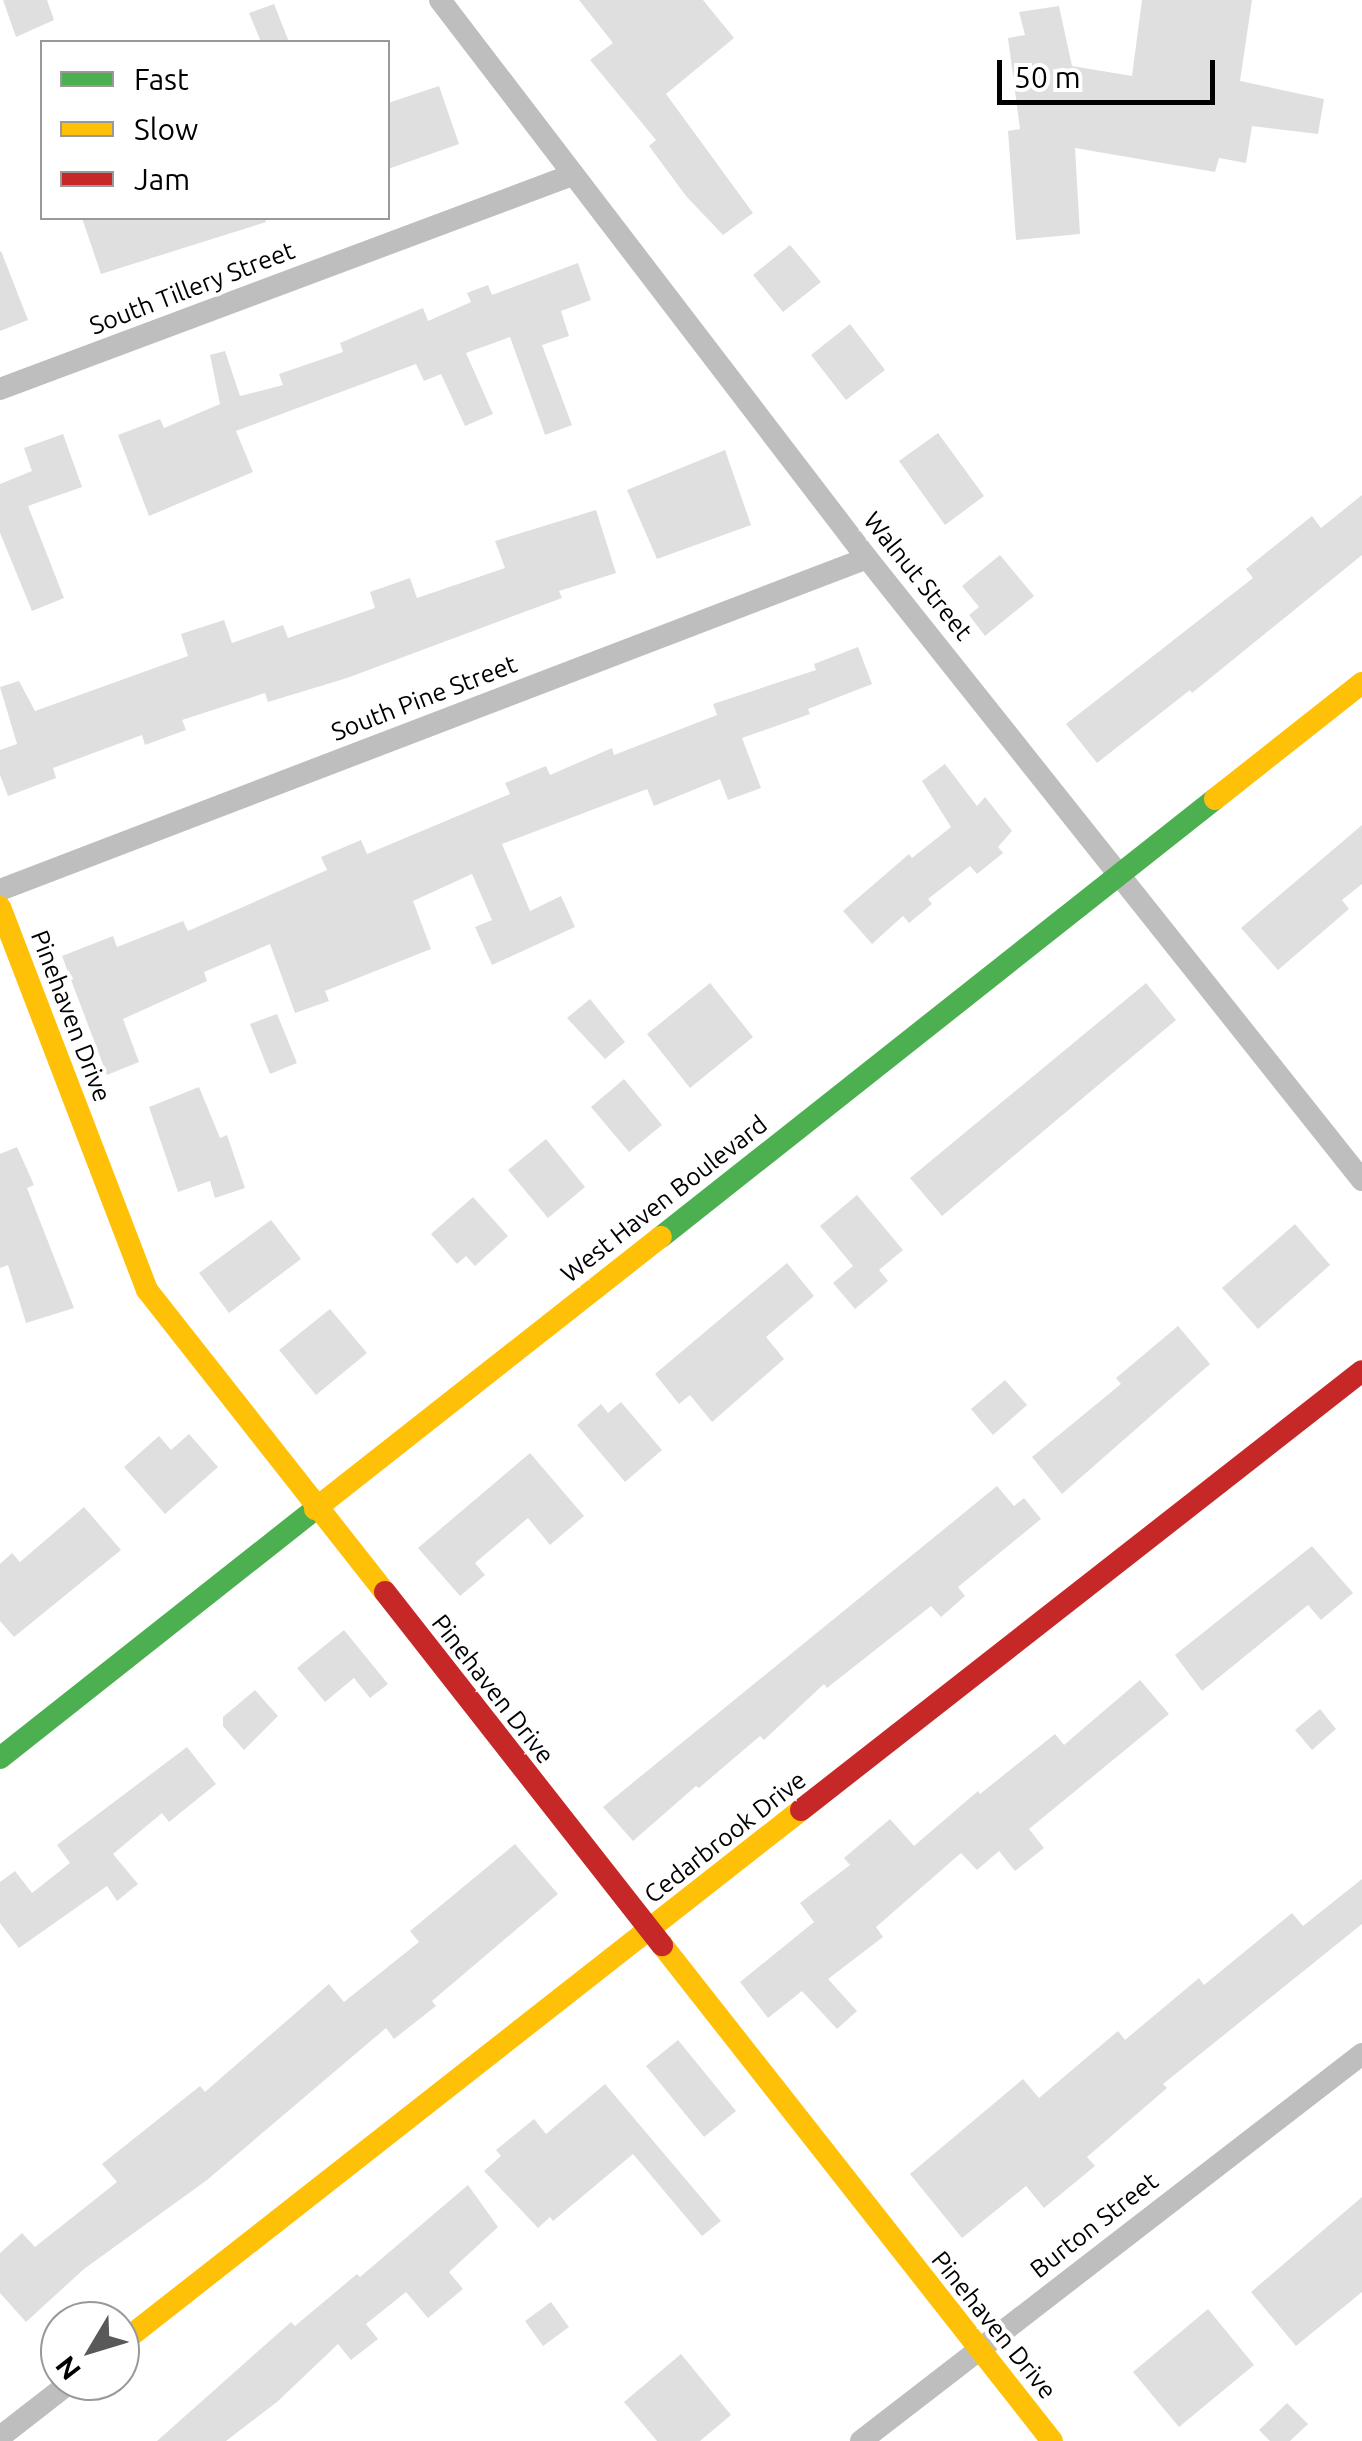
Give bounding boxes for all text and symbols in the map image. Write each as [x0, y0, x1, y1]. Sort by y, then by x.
legend [40, 40, 390, 220]
scale bar [1002, 40, 1220, 102]
text: 50 m [1014, 60, 1081, 94]
text: Fast [134, 62, 189, 96]
text: Slow [134, 112, 198, 146]
text: Jam [134, 162, 190, 196]
street label: South Tillery Street [85, 235, 299, 341]
street label: Walnut Street [857, 506, 979, 646]
street label: South Pine Street [327, 649, 521, 747]
street label: Pinehaven Drive [25, 926, 117, 1106]
street label: West Haven Boulevard [555, 1109, 773, 1289]
street label: Pinehaven Drive [425, 1608, 561, 1770]
street label: Cedarbrook Drive [638, 1765, 812, 1909]
street label: Burton Street [1024, 2166, 1164, 2284]
street label: Pinehaven Drive [925, 2245, 1063, 2405]
north arrow [40, 2301, 140, 2401]
text: N [49, 2351, 86, 2386]

